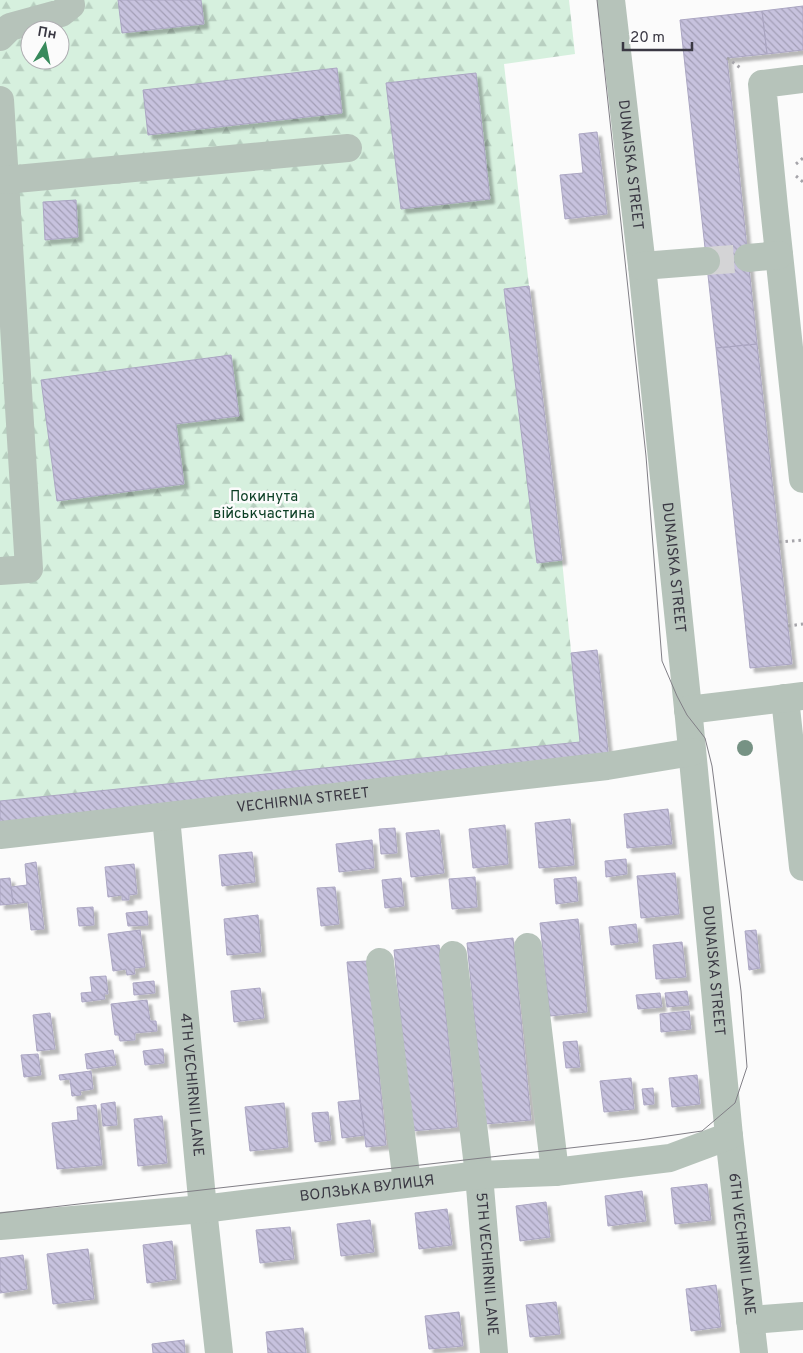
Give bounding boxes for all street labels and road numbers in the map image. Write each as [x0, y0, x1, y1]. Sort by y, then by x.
street label: DUNAISKA STREET [613, 99, 647, 231]
street label: DUNAISKA STREET [657, 501, 690, 634]
street label: VECHIRNIA STREET [235, 784, 371, 818]
street label: DUNAISKA STREET [697, 905, 729, 1037]
street label: 4TH VECHIRNII LANE [175, 1012, 208, 1157]
street label: ВОЛЗЬКА ВУЛИЦЯ [299, 1171, 436, 1207]
street label: 6TH VECHIRNII LANE [724, 1172, 759, 1316]
street label: 5TH VECHIRNII LANE [471, 1192, 502, 1337]

